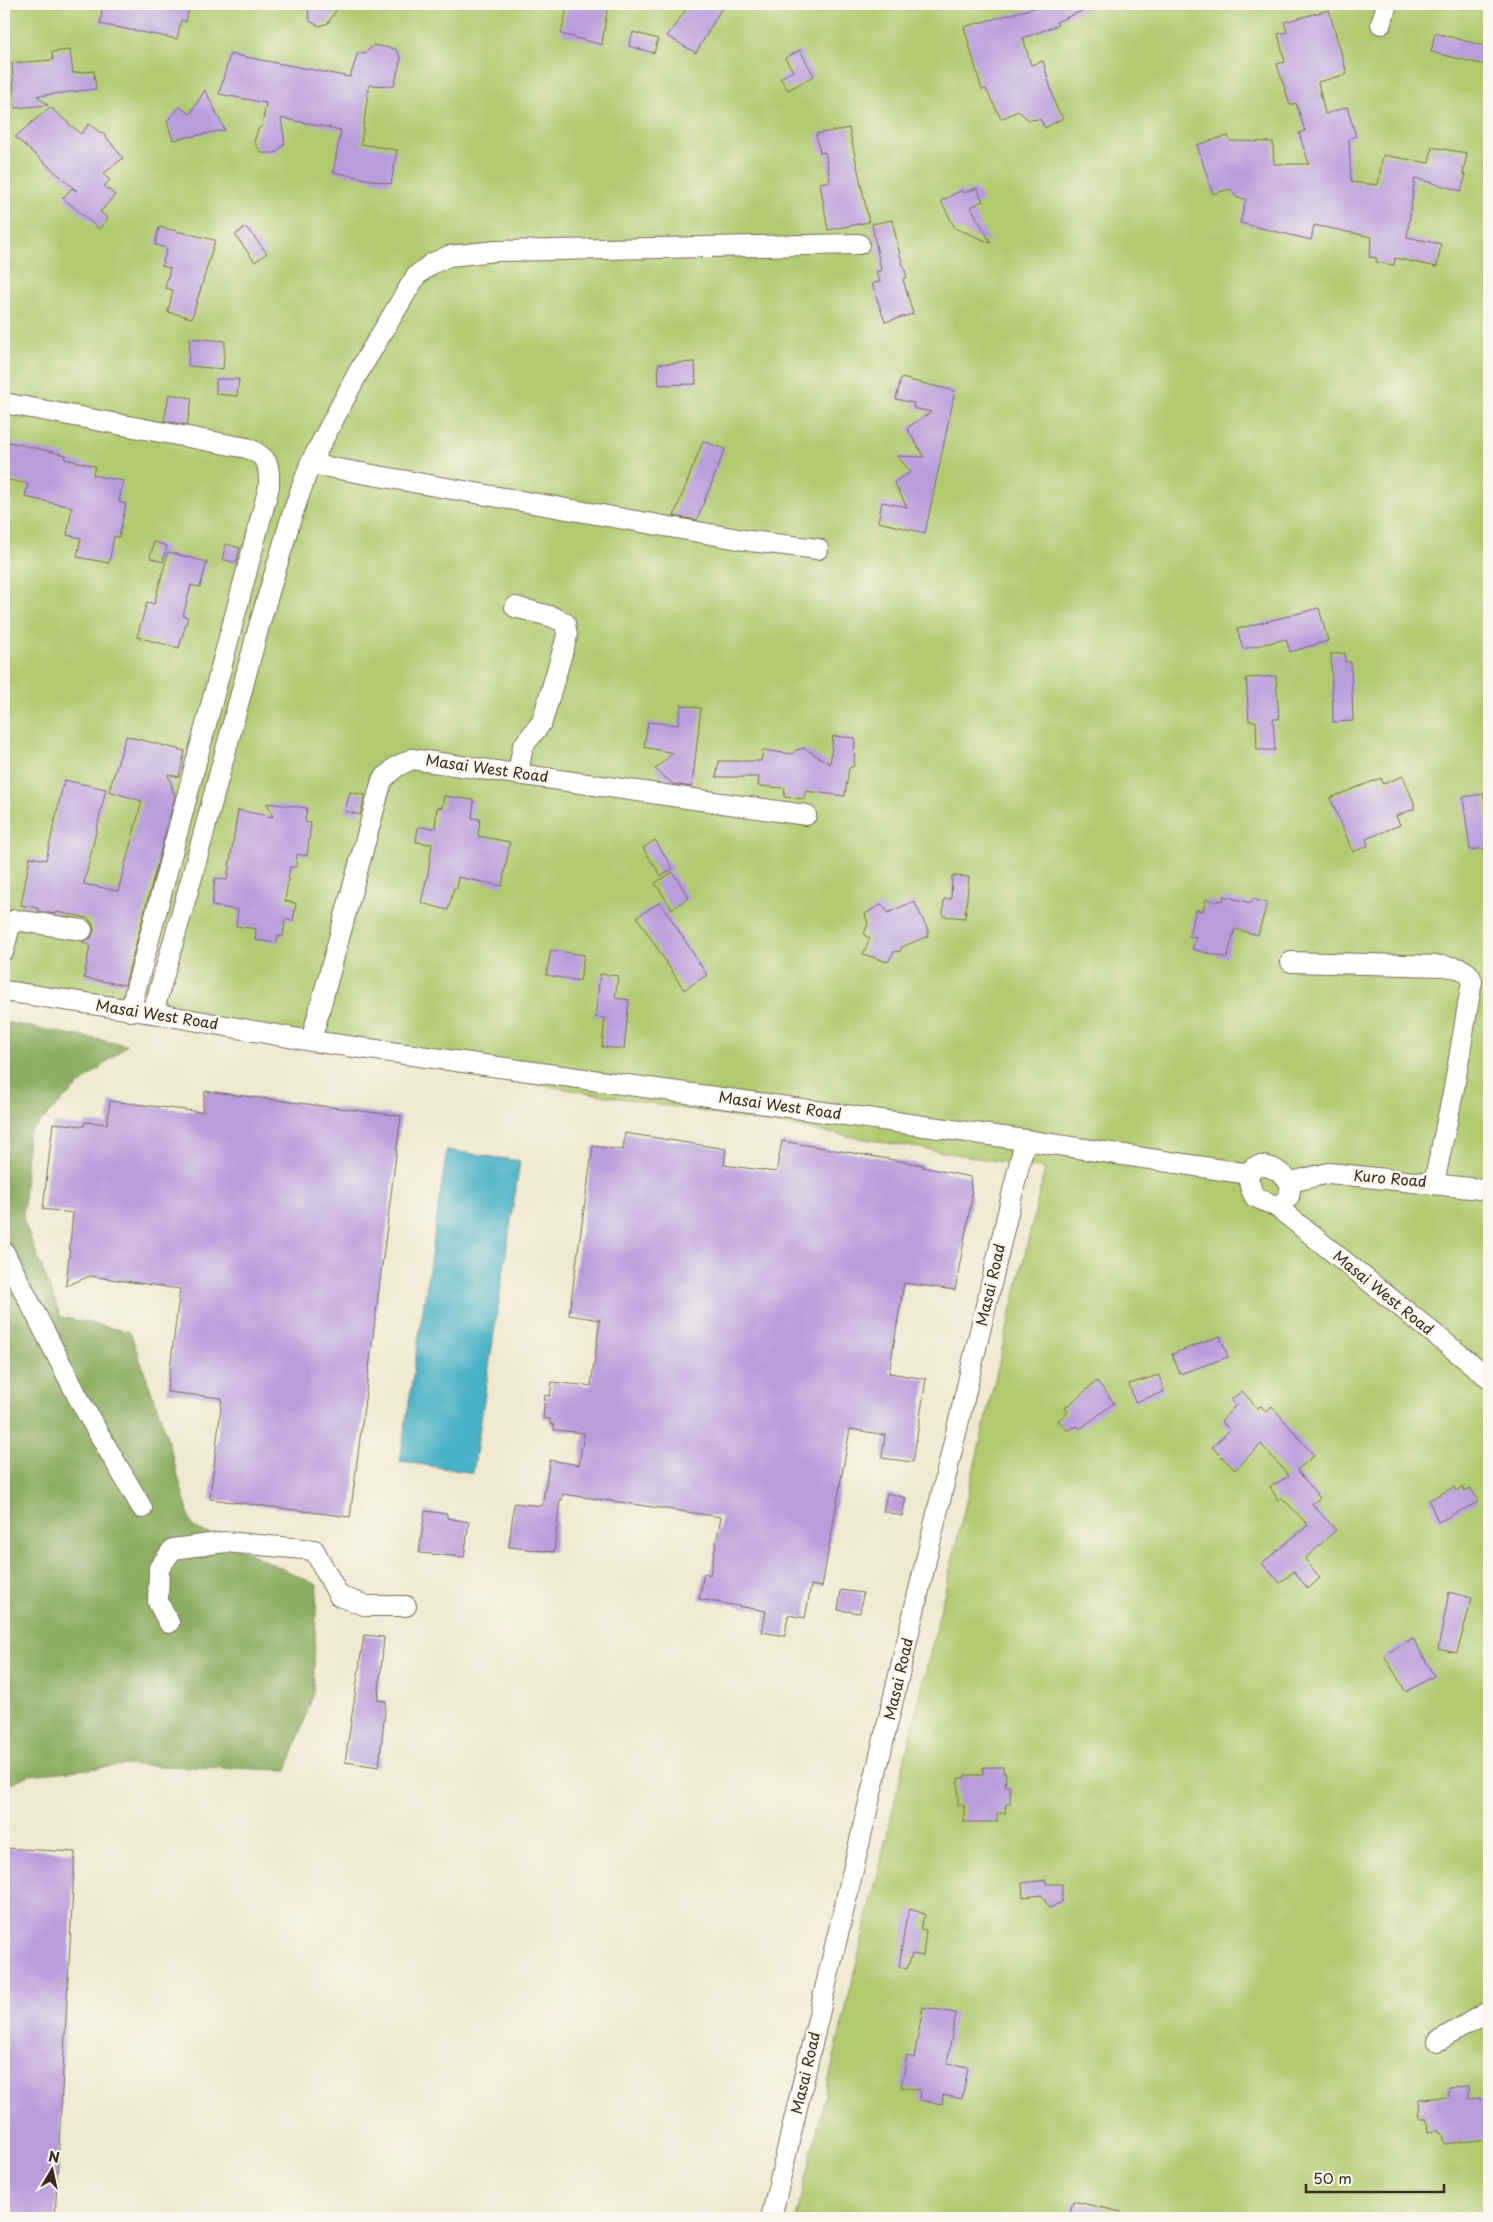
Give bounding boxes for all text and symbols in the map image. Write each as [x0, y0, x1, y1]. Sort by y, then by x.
street label: Masai West Road [424, 748, 550, 788]
street label: Masai West Road [94, 992, 220, 1035]
street label: Masai West Road [717, 1085, 843, 1125]
street label: Kuro Road [1352, 1163, 1428, 1192]
street label: Masai Road [969, 1241, 1010, 1328]
street label: Masai West Road [1329, 1244, 1439, 1340]
street label: Masai Road [877, 1635, 918, 1722]
street label: Masai Road [784, 2029, 825, 2116]
north arrow [28, 2144, 78, 2194]
text: N [47, 2145, 61, 2168]
scale bar [1306, 2162, 1443, 2194]
text: 50 m [1313, 2166, 1352, 2189]

